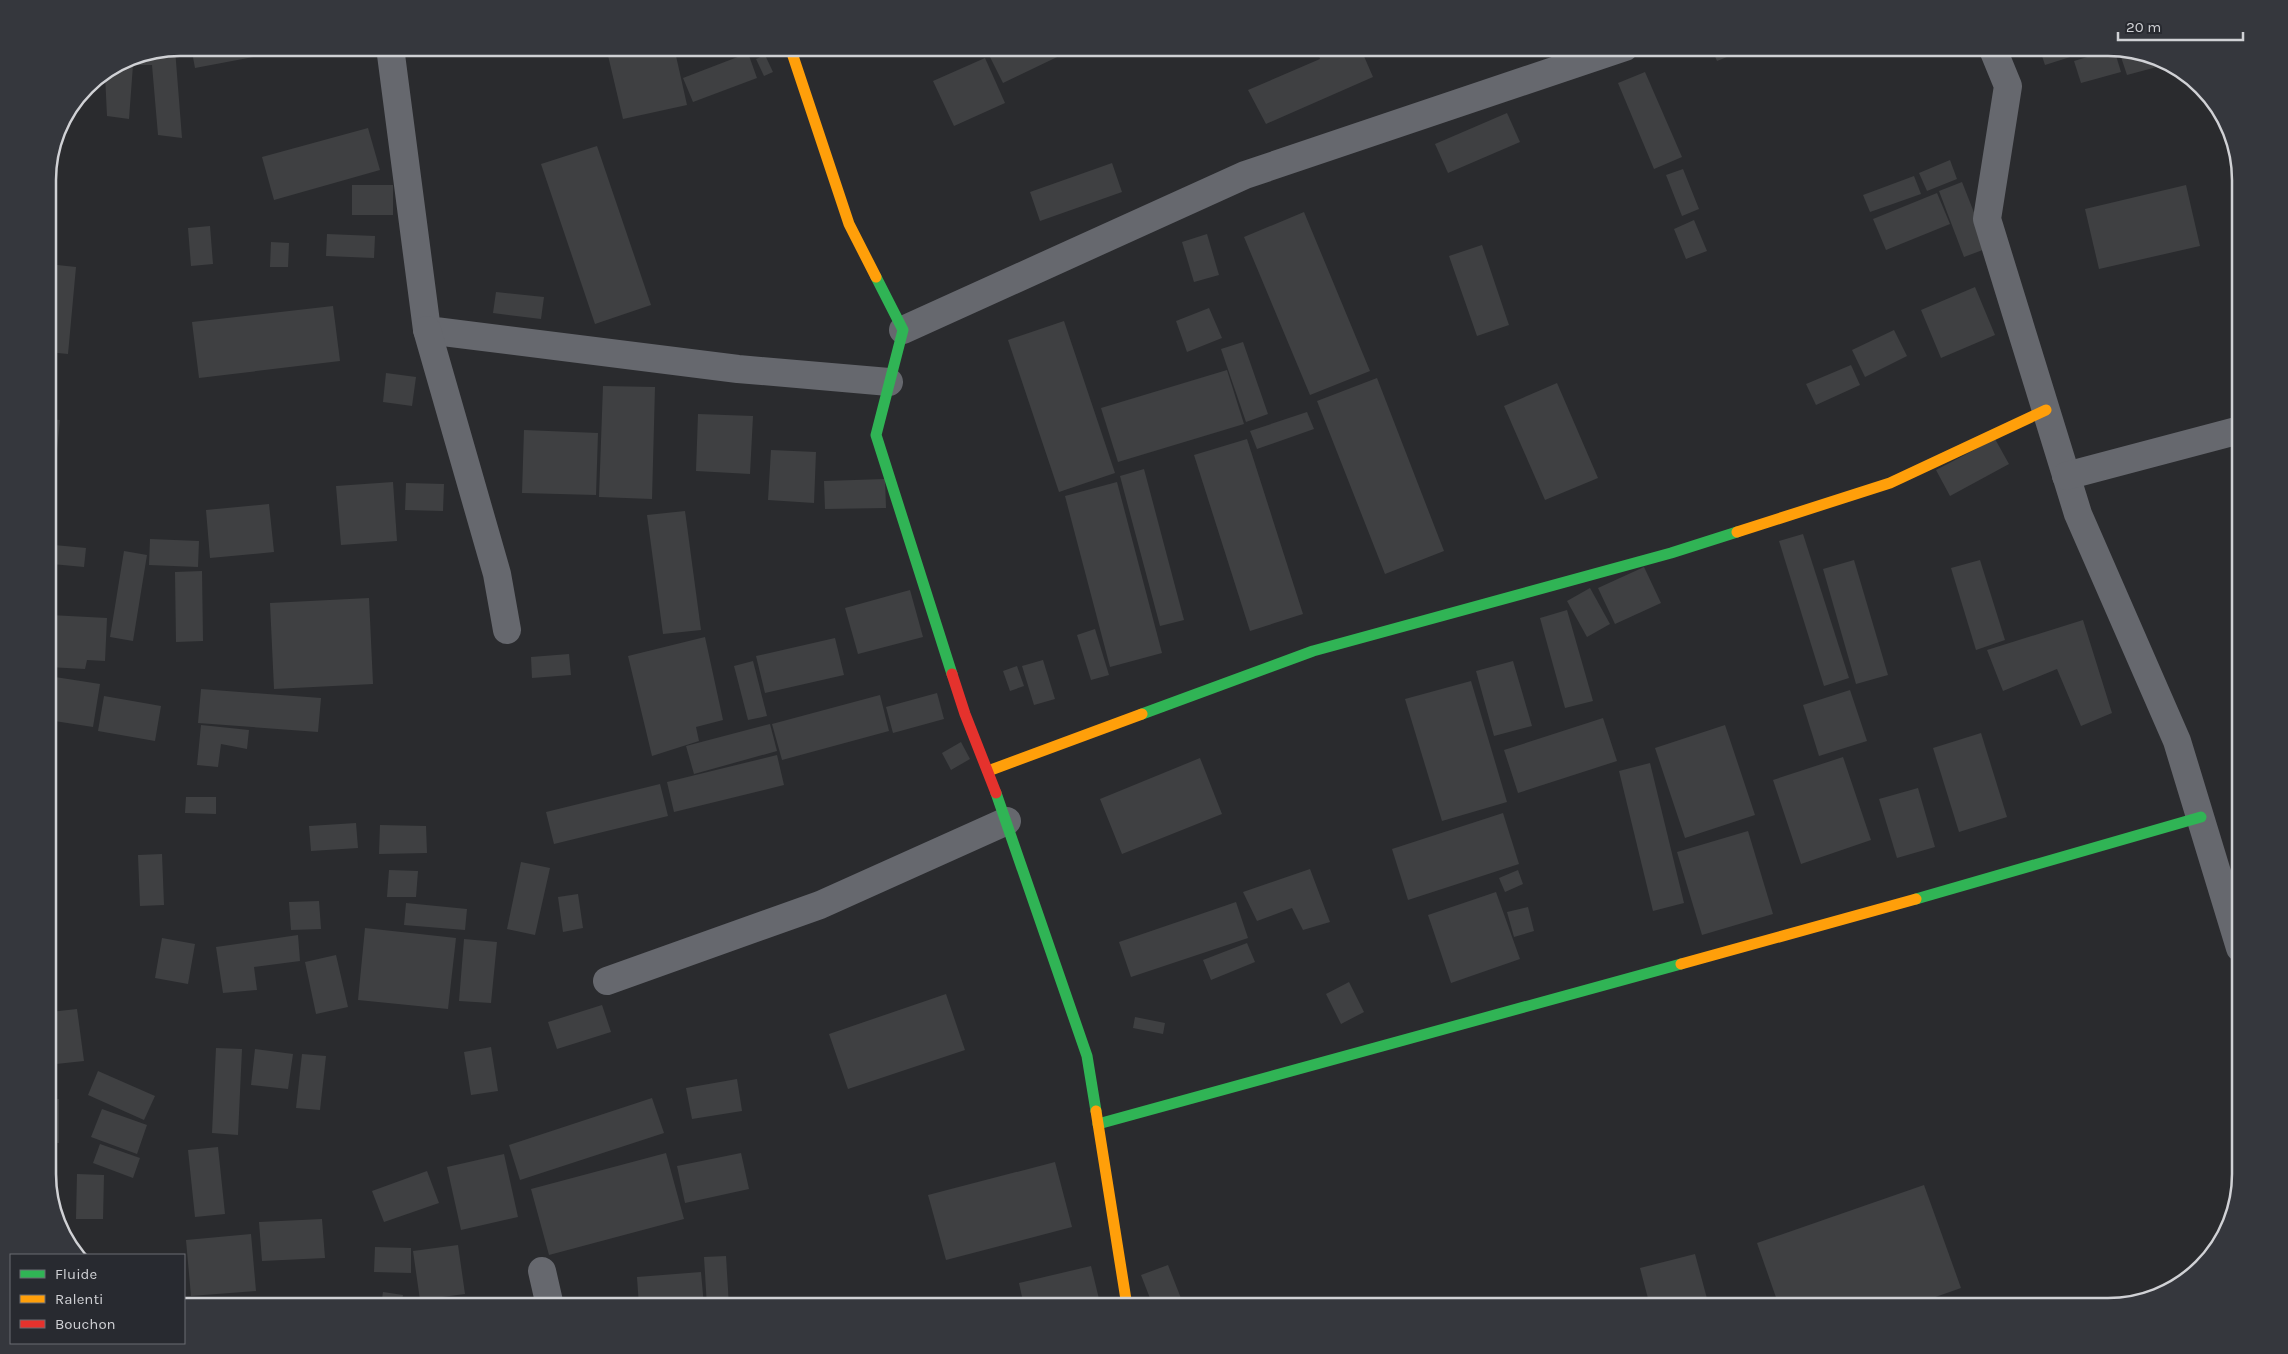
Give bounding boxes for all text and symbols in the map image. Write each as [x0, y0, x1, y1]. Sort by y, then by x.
scale bar [2118, 10, 2243, 42]
text: 20 m [2126, 18, 2161, 36]
legend [10, 1254, 185, 1344]
text: Fluide [55, 1265, 97, 1283]
text: Ralenti [55, 1290, 104, 1308]
text: Bouchon [55, 1315, 116, 1333]

